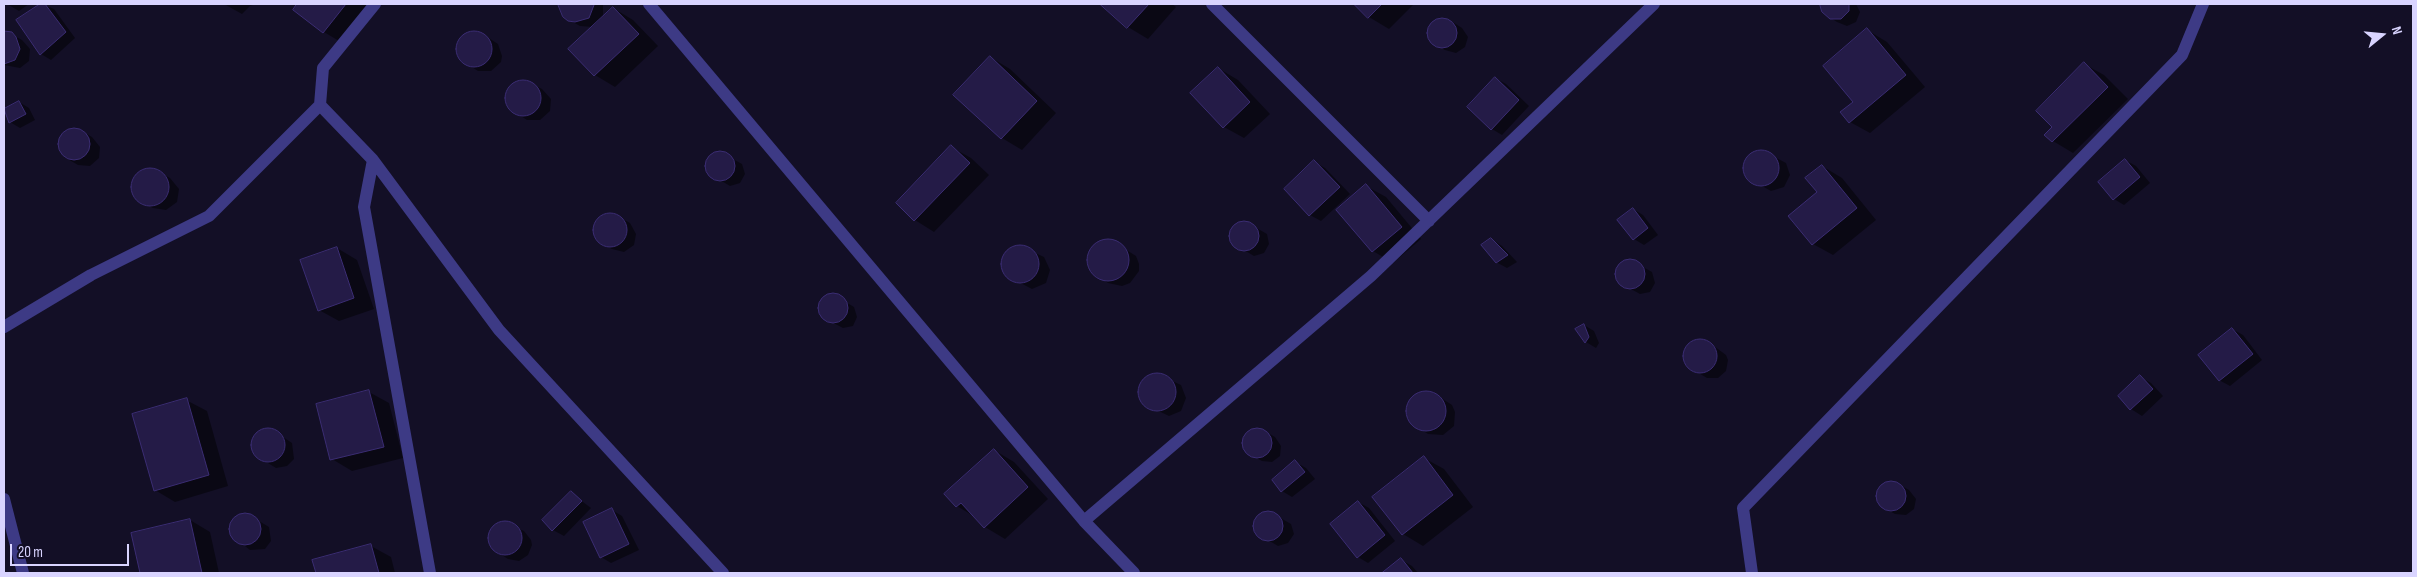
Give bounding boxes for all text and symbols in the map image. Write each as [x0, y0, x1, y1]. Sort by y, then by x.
north arrow [2357, 10, 2407, 60]
text: N [2388, 24, 2406, 37]
scale bar [12, 534, 131, 566]
text: 20 m [18, 543, 43, 562]

